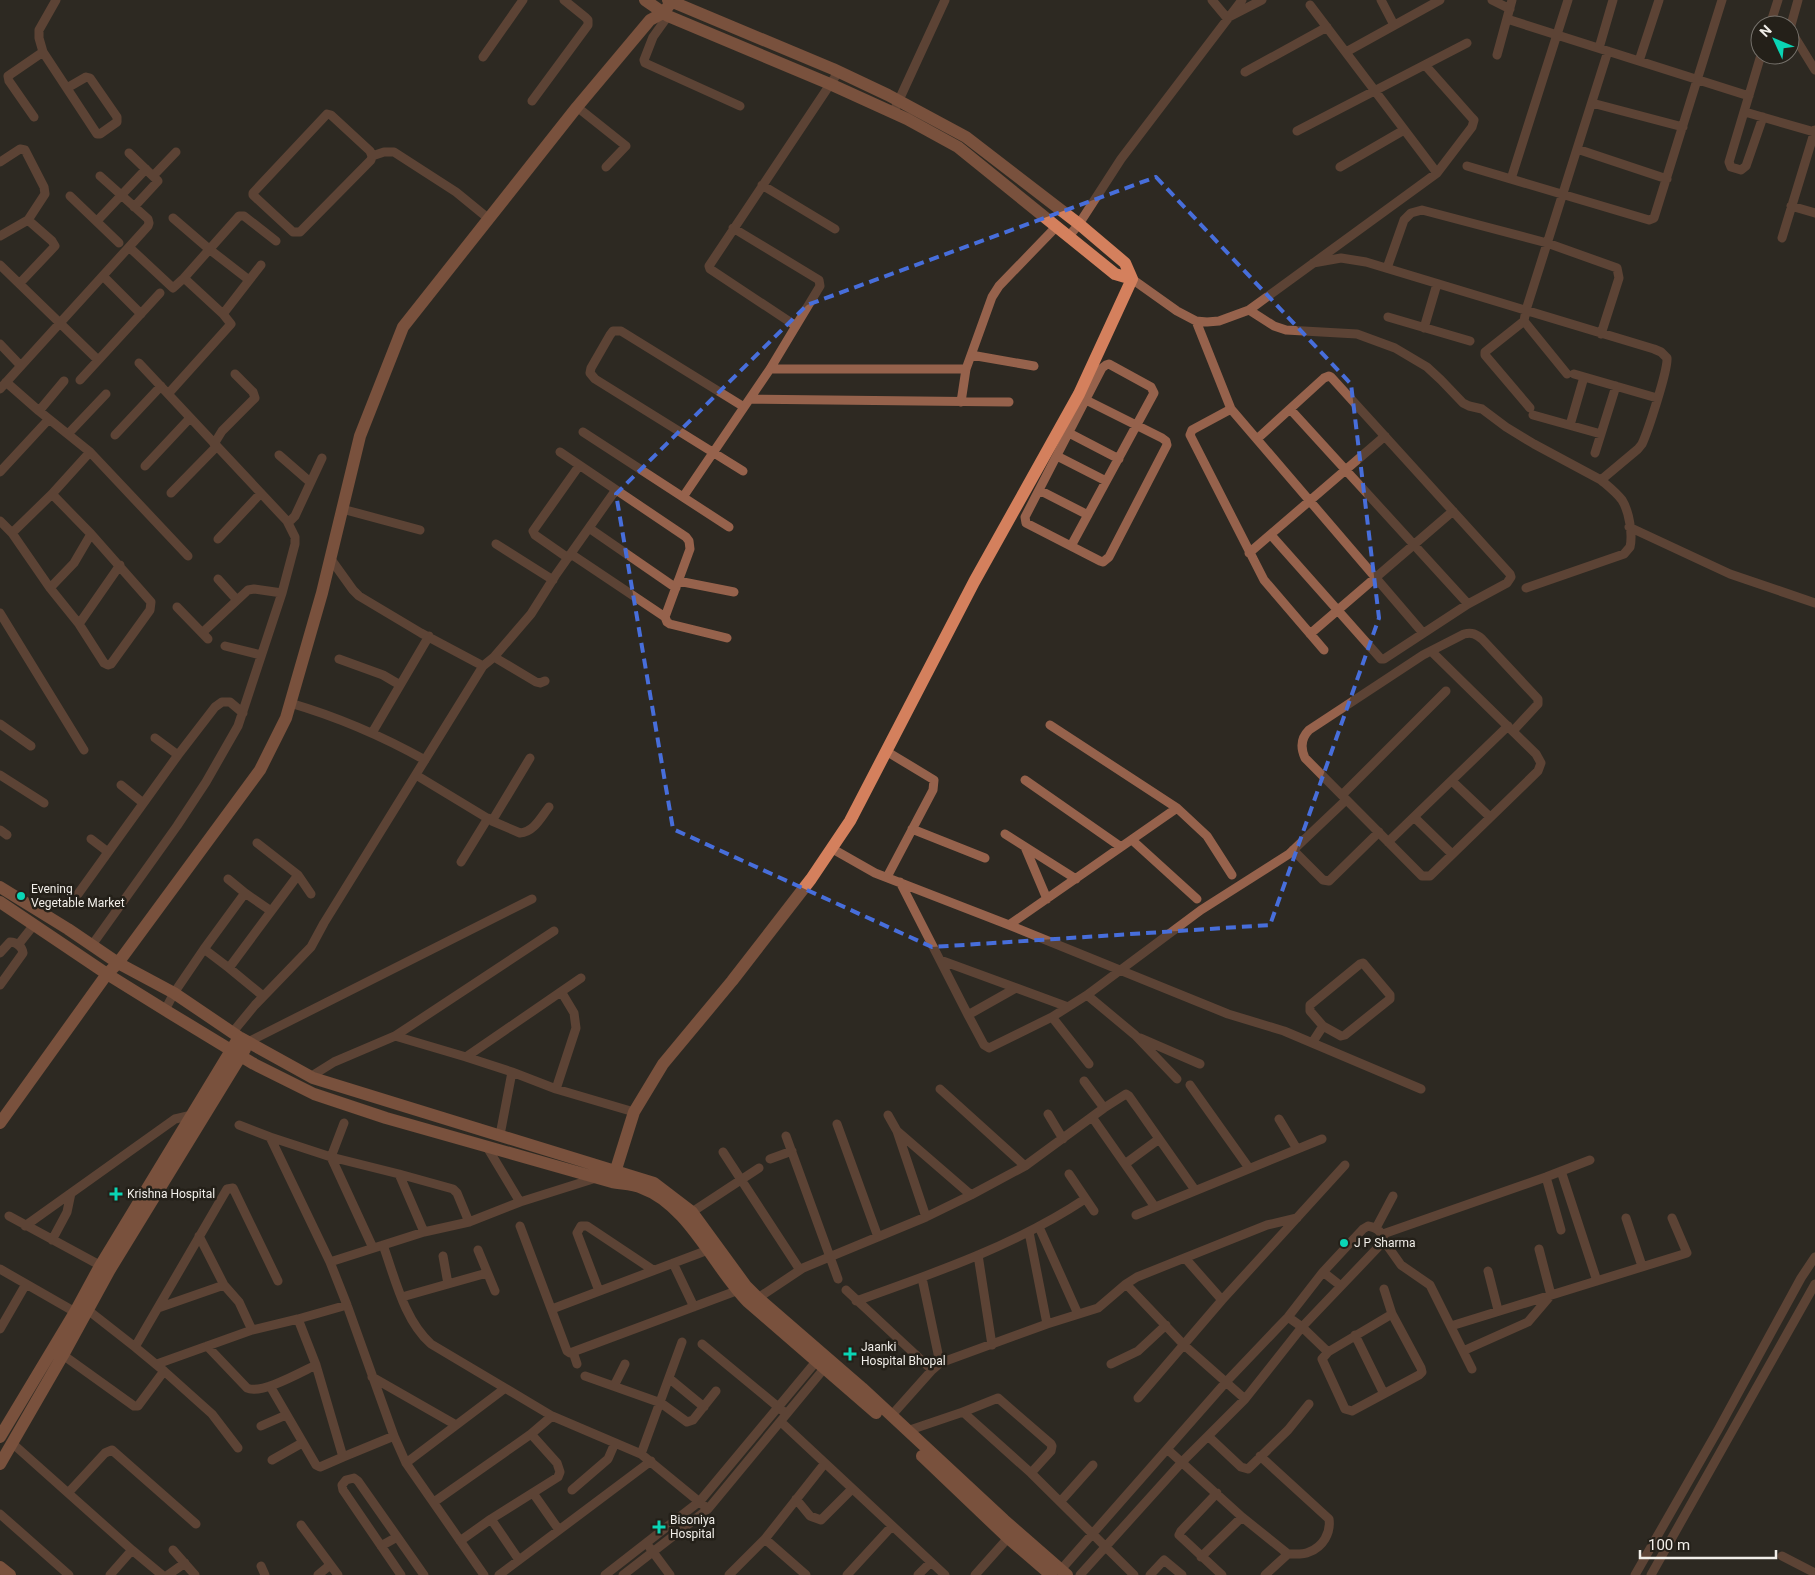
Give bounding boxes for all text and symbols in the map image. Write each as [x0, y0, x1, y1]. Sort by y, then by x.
north arrow [1750, 15, 1800, 65]
text: N [1756, 22, 1775, 40]
place label: Evening Vegetable Market [31, 882, 125, 910]
marker: Evening Vegetable Market [15, 890, 27, 902]
marker: Krishna Hospital [109, 1187, 123, 1201]
place label: Krishna Hospital [127, 1187, 215, 1201]
place label: J P Sharma [1354, 1236, 1416, 1250]
marker: J P Sharma [1338, 1237, 1350, 1249]
place label: Jaanki Hospital Bhopal [861, 1340, 946, 1368]
marker: Jaanki Hospital Bhopal [843, 1347, 857, 1361]
place label: Bisoniya Hospital [670, 1513, 715, 1541]
marker: Bisoniya Hospital [652, 1520, 666, 1534]
scale bar [1640, 1528, 1776, 1560]
text: 100 m [1648, 1536, 1690, 1554]

